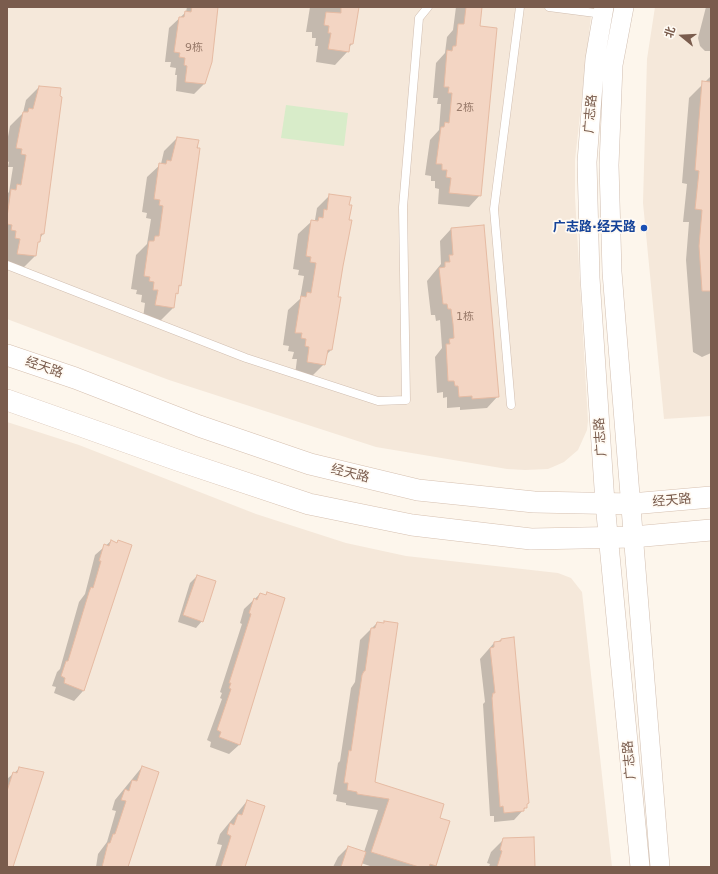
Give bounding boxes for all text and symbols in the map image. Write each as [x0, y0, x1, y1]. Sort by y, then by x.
north arrow [662, 16, 702, 56]
text: 北 [662, 25, 678, 39]
house number: 9栋 [185, 41, 203, 55]
street label: 广志路 [582, 94, 600, 134]
house number: 2栋 [456, 101, 474, 115]
place label: 广志路·经天路 [553, 220, 636, 236]
marker: 广志路·经天路 [639, 223, 649, 233]
house number: 1栋 [456, 310, 474, 324]
street label: 经天路 [23, 354, 65, 382]
street label: 广志路 [592, 417, 610, 457]
street label: 经天路 [329, 462, 371, 486]
street label: 经天路 [652, 492, 692, 510]
street label: 广志路 [621, 740, 639, 780]

